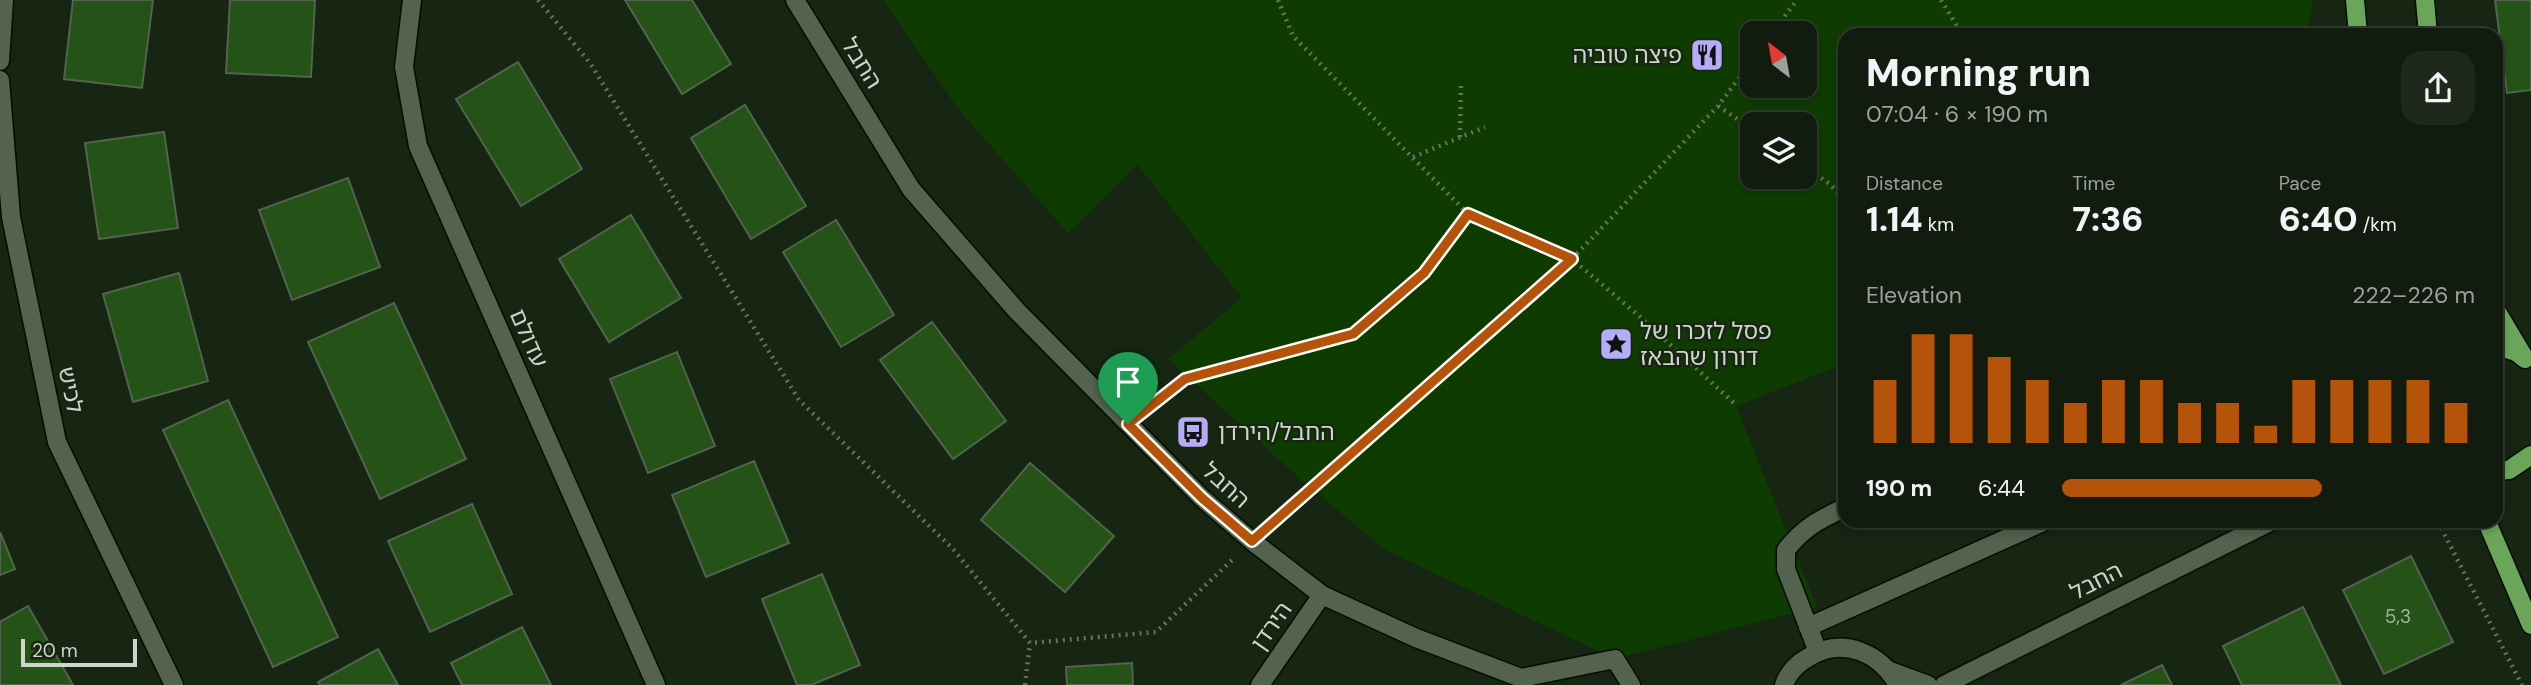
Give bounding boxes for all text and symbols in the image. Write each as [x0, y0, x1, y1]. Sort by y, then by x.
north arrow [1740, 21, 1816, 98]
map controls [1740, 21, 1817, 189]
street label: החבל [835, 32, 889, 94]
restaurant icon: פיצה טוביה [1688, 36, 1726, 74]
place label: פיצה טוביה [1573, 40, 1682, 70]
text: Morning run [1866, 48, 2091, 98]
button: share [2401, 51, 2475, 125]
text: 07:04 · 6 × 190 m [1866, 99, 2048, 129]
button: layers [1740, 112, 1817, 189]
text: Distance [1866, 171, 1943, 196]
text: Time [2072, 171, 2115, 196]
text: Pace [2279, 171, 2321, 196]
text: 1.14 [1866, 196, 1923, 242]
text: 7:36 [2072, 196, 2144, 242]
text: 6:40 [2279, 196, 2358, 242]
text: km [1923, 212, 1954, 237]
text: /km [2358, 212, 2397, 237]
text: Elevation [1866, 280, 1962, 310]
text: 222–226 m [2352, 280, 2475, 310]
street label: עדולם [503, 304, 555, 372]
place label: פסל לזכרו של דורון שהבאז [1640, 316, 1772, 372]
place icon: פסל לזכרו של דורון שהבאז [1597, 325, 1635, 363]
pin [1098, 352, 1158, 424]
icon: arrive [1109, 363, 1147, 401]
street label: לכיש [51, 364, 91, 416]
bus stop icon: החבל/הירדן [1174, 413, 1212, 451]
place label: החבל/הירדן [1218, 417, 1335, 447]
street label: החבל [1196, 456, 1256, 514]
text: 190 m [1866, 473, 1932, 503]
text: 6:44 [1978, 473, 2025, 503]
street label: החבל [2065, 555, 2127, 607]
street label: הירדן [1244, 596, 1298, 656]
house number: 5,3 [2385, 604, 2411, 629]
scale bar [21, 636, 136, 668]
text: 20 m [32, 638, 78, 663]

